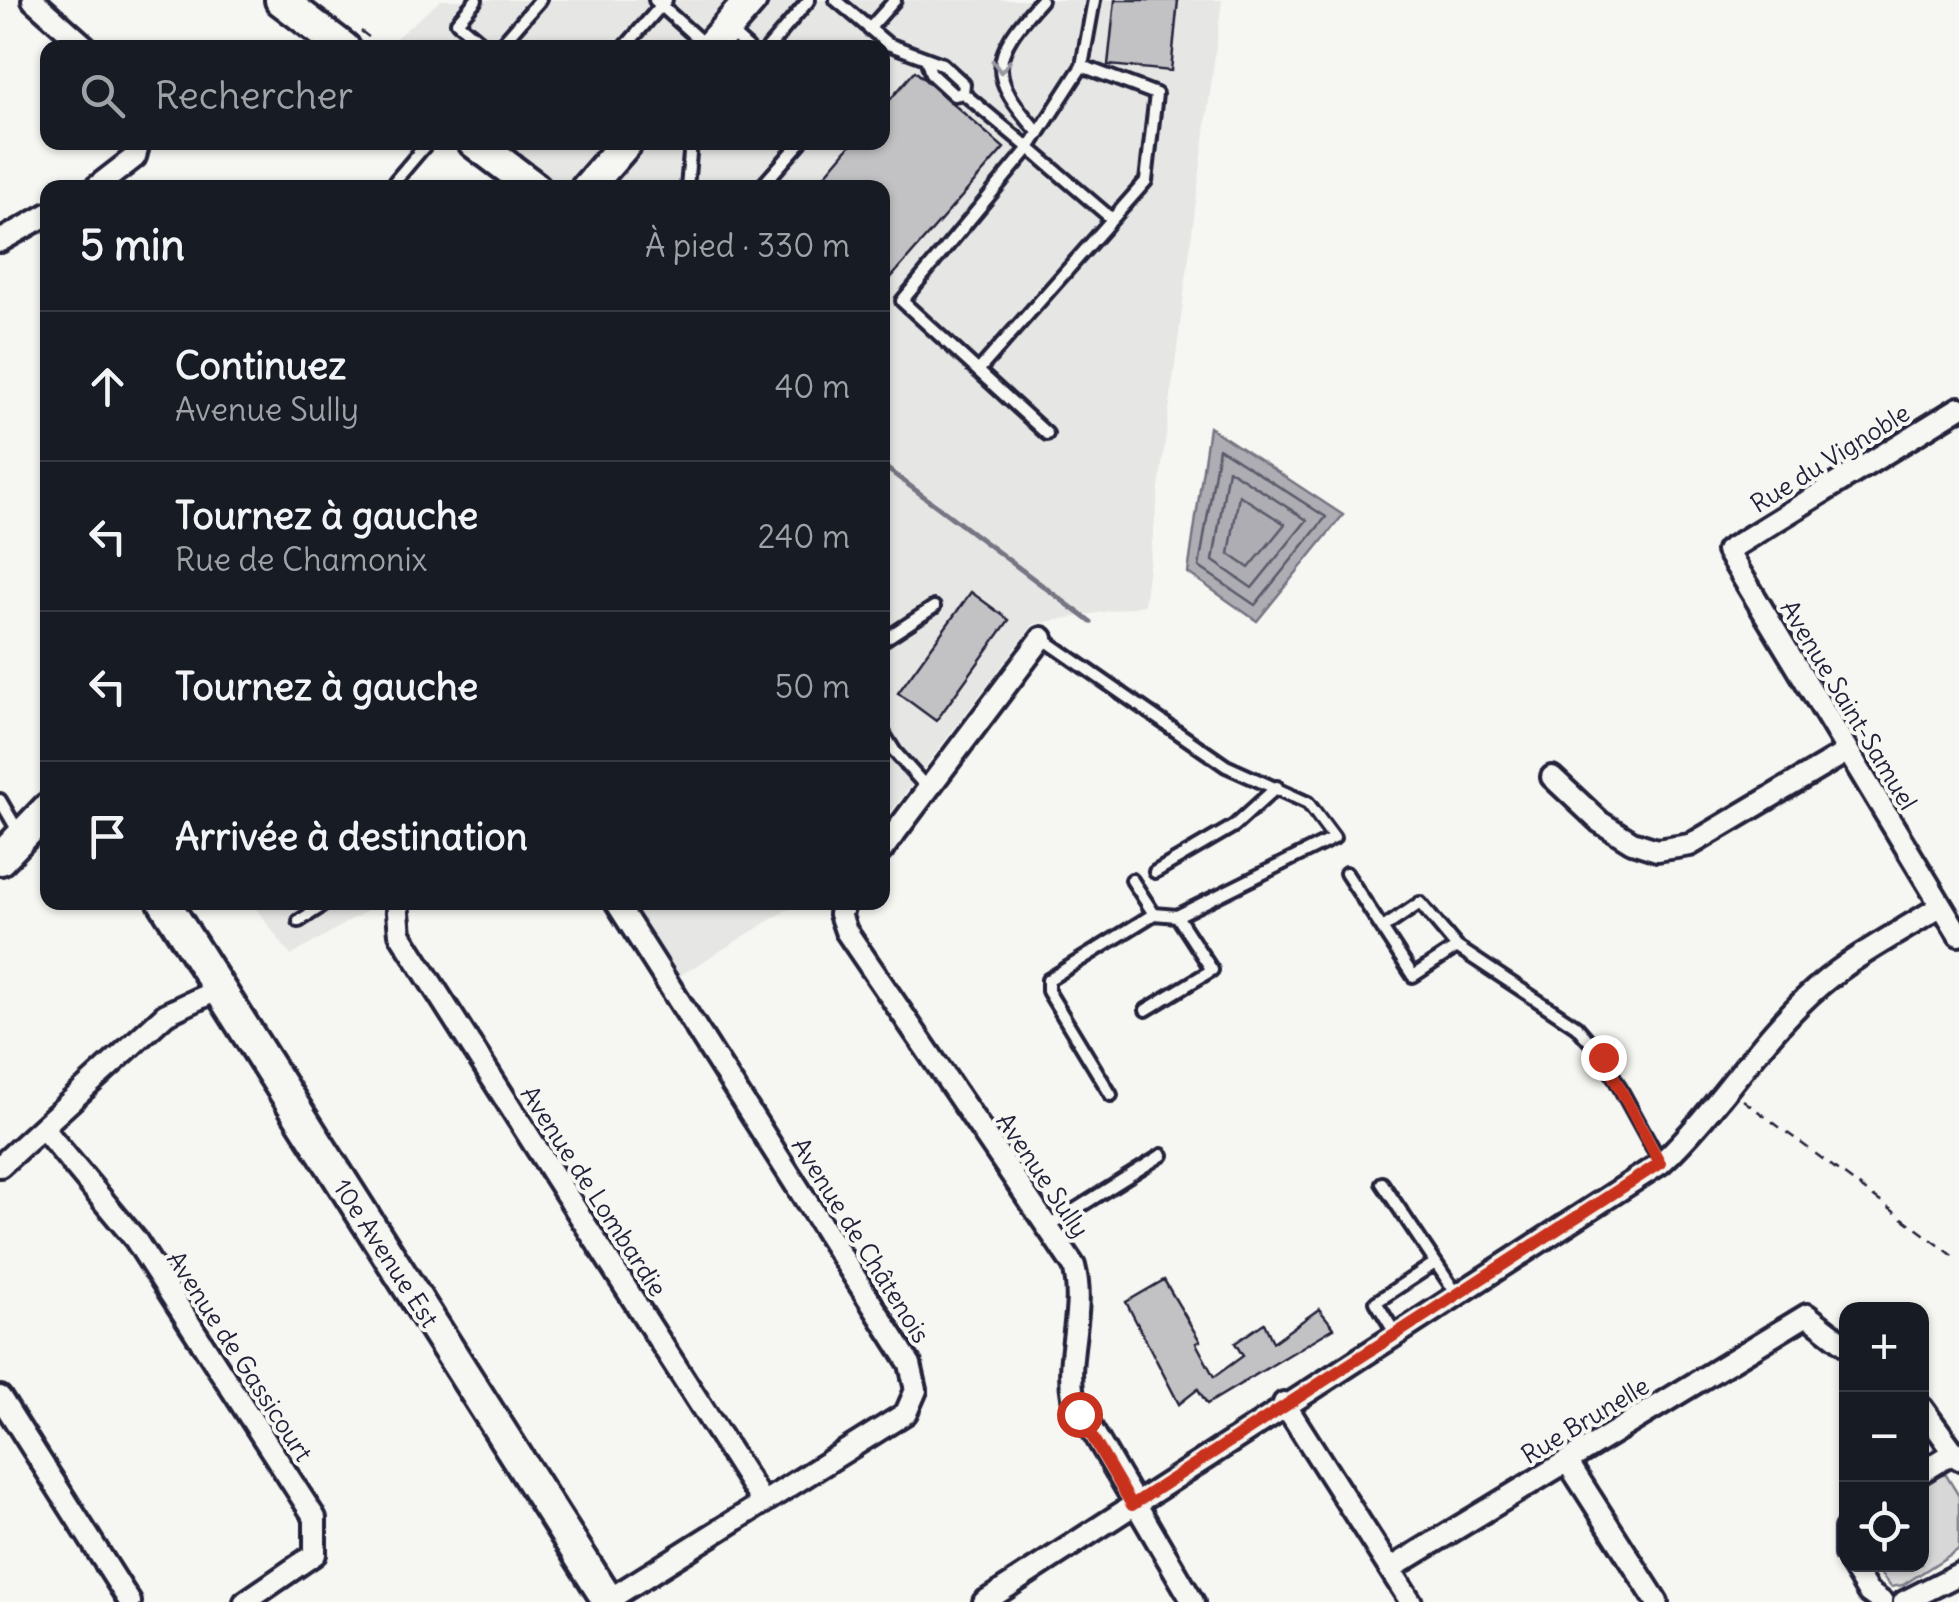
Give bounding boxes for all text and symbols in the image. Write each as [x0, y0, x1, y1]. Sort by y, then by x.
search box [40, 40, 890, 150]
one-way arrow [991, 59, 1012, 75]
icon: search [75, 68, 130, 123]
text: Rechercher [155, 72, 353, 119]
text: 5 min [80, 219, 185, 271]
text: À pied · 330 m [645, 225, 850, 266]
text: Continuez [175, 342, 346, 389]
icon: ahead [80, 359, 135, 414]
text: 40 m [775, 366, 850, 407]
text: Avenue Sully [175, 389, 359, 430]
street label: Rue du Vignoble [1745, 396, 1915, 520]
text: Tournez à gauche [175, 492, 478, 539]
icon: left [80, 509, 135, 564]
text: 240 m [758, 516, 850, 557]
text: Rue de Chamonix [175, 539, 427, 580]
street label: Avenue Saint-Samuel [1774, 594, 1924, 816]
icon: left [80, 659, 135, 714]
text: Tournez à gauche [175, 663, 478, 710]
text: 50 m [775, 666, 850, 707]
icon: arrive [80, 809, 135, 864]
text: Arrivée à destination [175, 813, 528, 860]
route end [1581, 1035, 1627, 1081]
street label: Avenue de Lombardie [514, 1080, 674, 1302]
street label: Avenue Sully [990, 1107, 1096, 1243]
street label: Avenue de Châtenois [785, 1131, 937, 1349]
street label: 10e Avenue Est [326, 1173, 446, 1333]
street label: Avenue de Gassicourt [160, 1245, 320, 1467]
map controls [1839, 1302, 1929, 1572]
button: + [1839, 1302, 1929, 1392]
street label: Rue Brunelle [1515, 1369, 1655, 1471]
route start [1057, 1392, 1103, 1438]
button: − [1839, 1392, 1929, 1482]
button: locate [1839, 1482, 1929, 1572]

